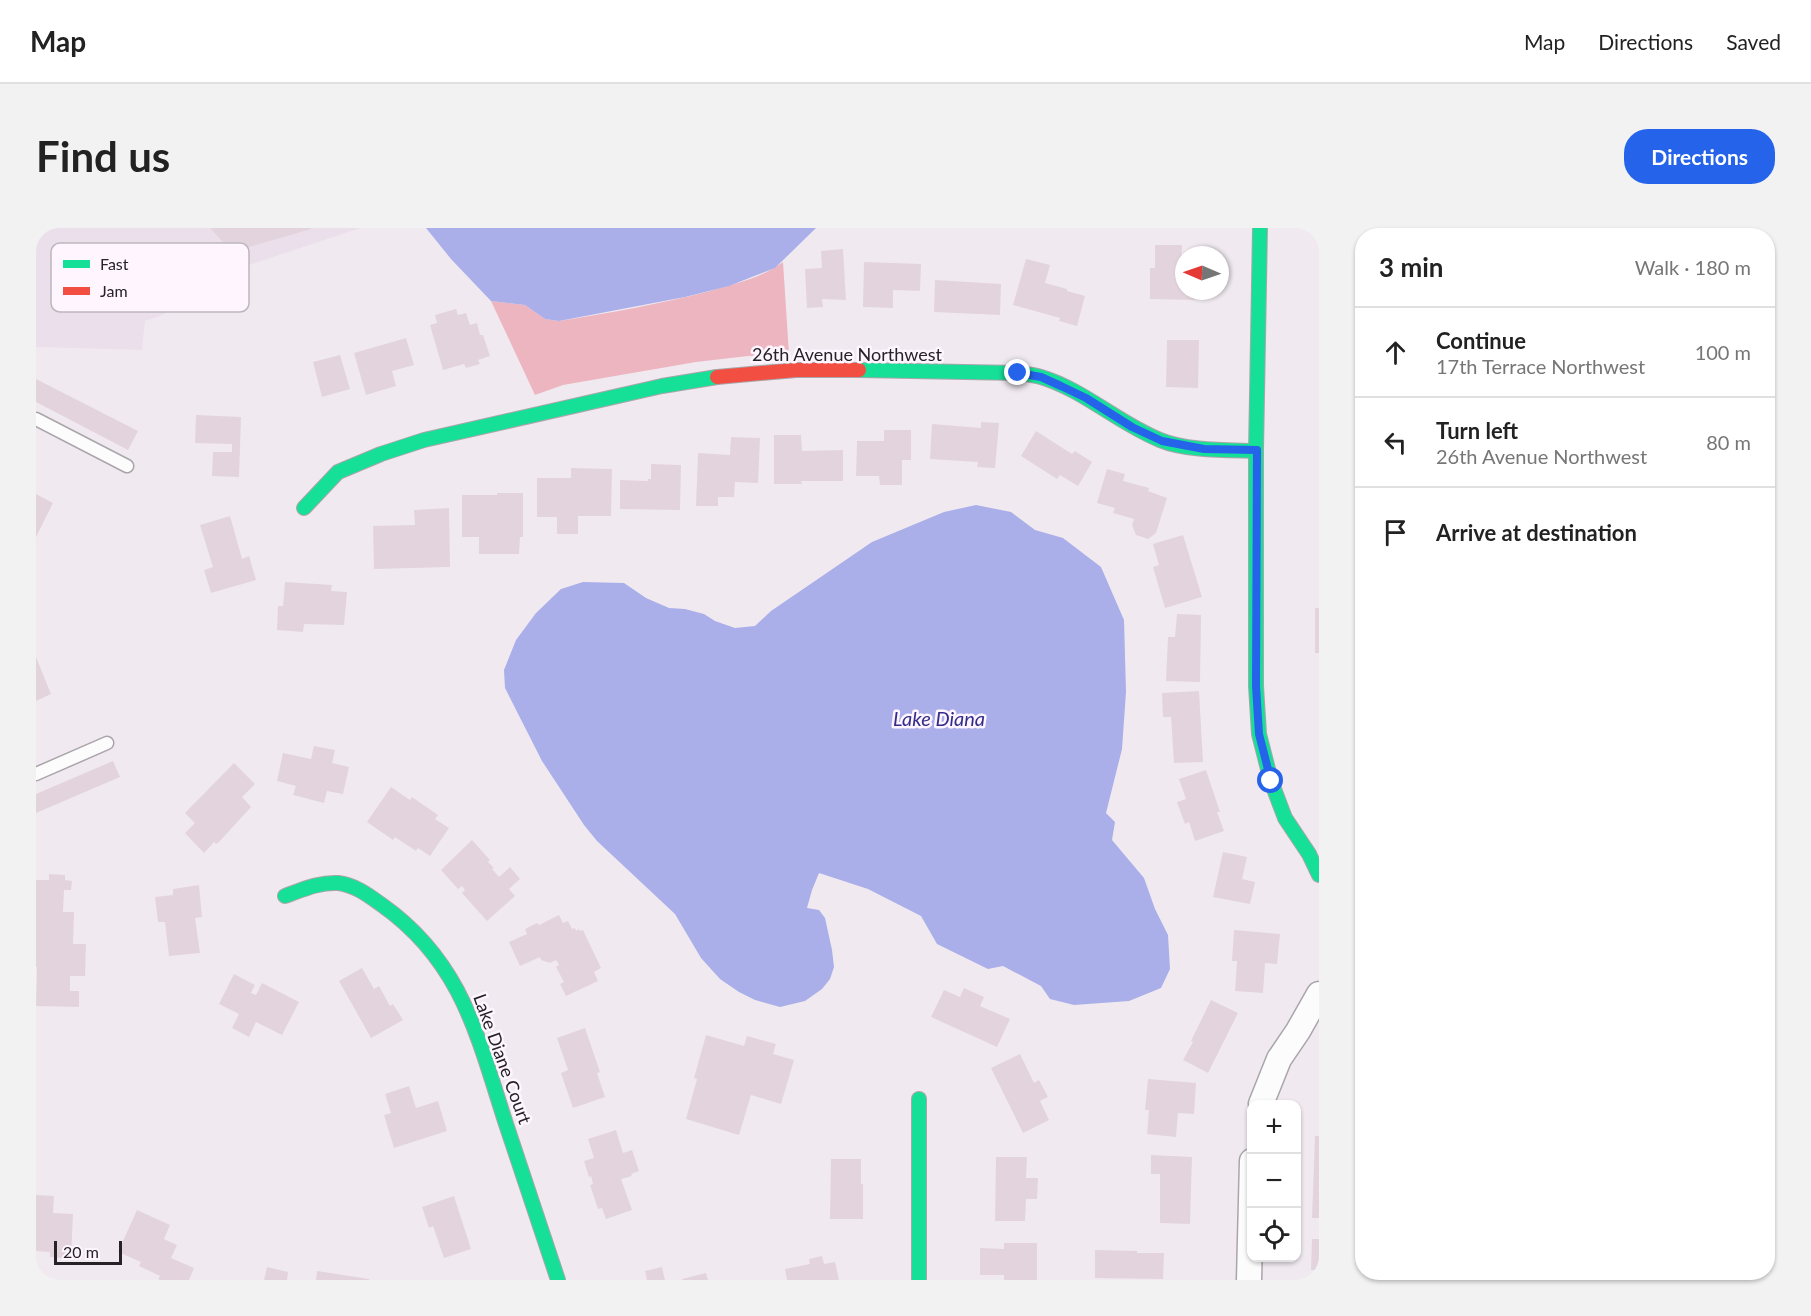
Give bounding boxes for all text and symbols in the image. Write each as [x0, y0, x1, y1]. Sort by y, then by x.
text: Map [30, 24, 86, 58]
text: Map [1524, 29, 1565, 54]
text: Directions [1598, 29, 1693, 54]
text: Saved [1726, 29, 1781, 54]
button: Directions [1624, 129, 1775, 184]
text: Find us [36, 131, 170, 181]
legend [51, 243, 249, 312]
north arrow [1175, 246, 1229, 300]
text: 3 min [1379, 251, 1443, 283]
text: Fast [100, 254, 129, 273]
text: Walk · 180 m [1635, 255, 1751, 279]
text: Jam [100, 281, 128, 300]
text: Continue [1436, 327, 1526, 354]
icon: ahead [1379, 336, 1412, 369]
text: 100 m [1695, 340, 1751, 364]
street label: 26th Avenue Northwest [752, 343, 943, 365]
text: 17th Terrace Northwest [1436, 354, 1645, 378]
route end [1004, 359, 1030, 385]
text: Turn left [1436, 417, 1518, 444]
icon: left [1379, 426, 1412, 459]
text: 80 m [1706, 430, 1751, 454]
text: 26th Avenue Northwest [1436, 444, 1647, 468]
icon: arrive [1379, 516, 1412, 549]
text: Arrive at destination [1436, 519, 1637, 546]
water label: Lake Diana [893, 706, 985, 730]
route start [1257, 767, 1283, 793]
street label: Lake Diane Court [469, 991, 537, 1127]
map controls [1247, 1100, 1301, 1262]
button: + [1247, 1100, 1301, 1154]
button: − [1247, 1154, 1301, 1208]
button: locate [1247, 1208, 1301, 1262]
scale bar [54, 1238, 122, 1266]
text: 20 m [63, 1242, 99, 1261]

